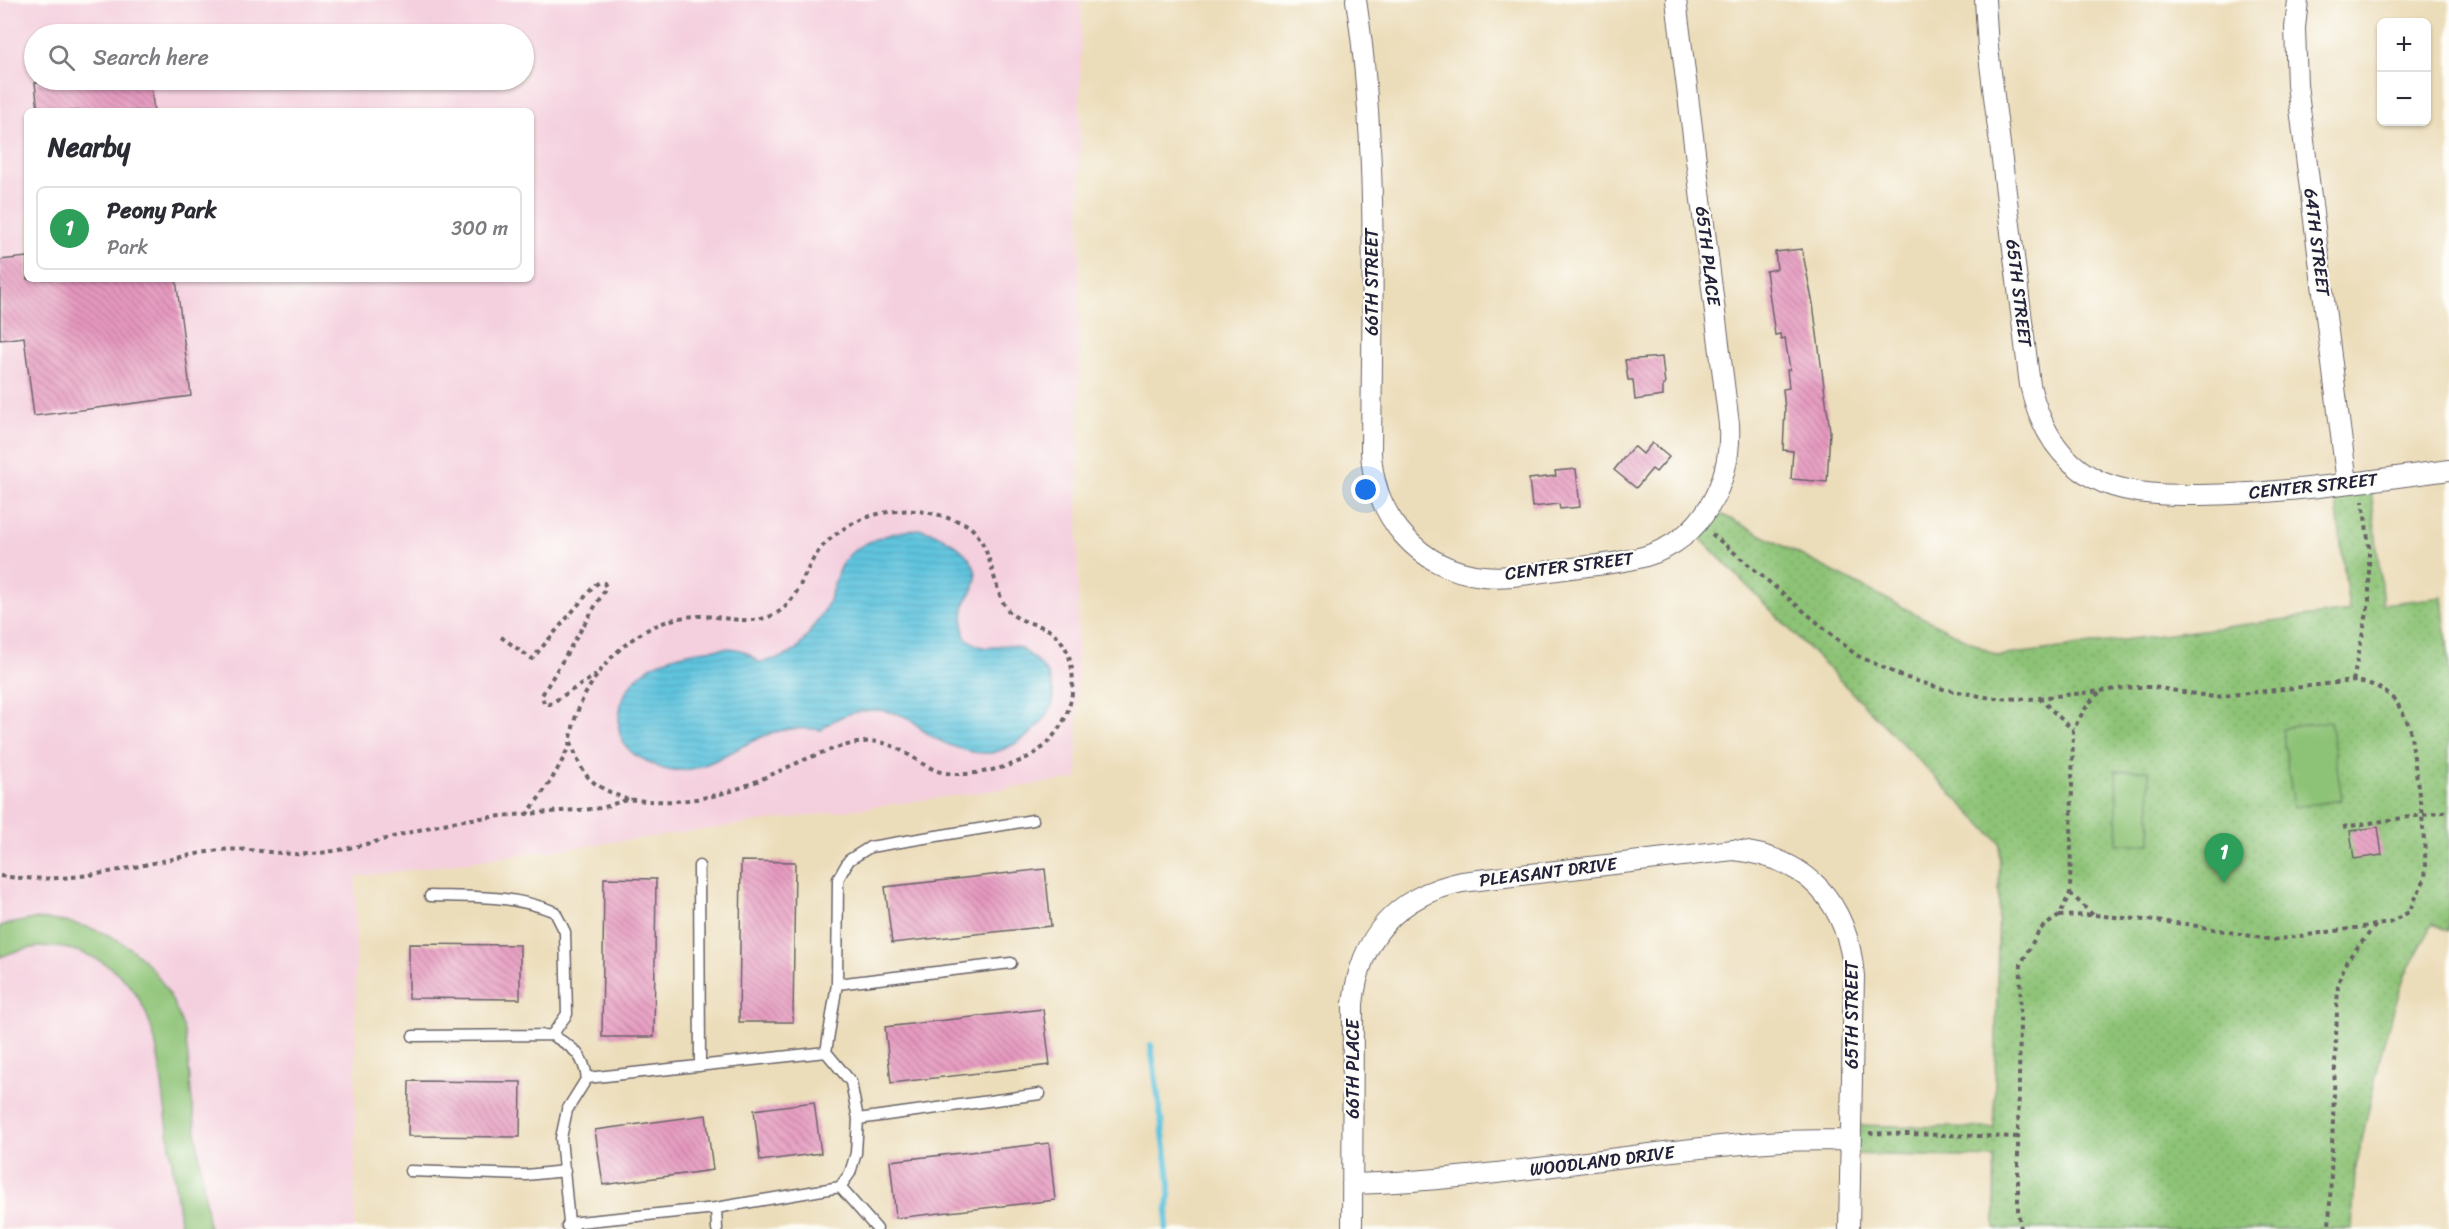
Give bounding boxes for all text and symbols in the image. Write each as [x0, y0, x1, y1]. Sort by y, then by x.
map controls [2377, 18, 2431, 126]
button: + [2377, 18, 2431, 72]
search box [24, 24, 534, 90]
text: Search here [93, 38, 209, 77]
icon: search [45, 41, 78, 74]
button: − [2377, 72, 2431, 126]
text: Nearby [48, 124, 130, 170]
street label: 64TH STREET [2295, 186, 2340, 299]
text: Peony Park [107, 191, 217, 230]
street label: 65TH PLACE [1686, 204, 1730, 309]
text: 1 [65, 211, 74, 246]
text: 300 m [451, 211, 508, 246]
street label: 66TH STREET [1356, 227, 1388, 336]
text: Park [107, 230, 148, 265]
street label: 65TH STREET [1997, 237, 2042, 350]
street label: CENTER STREET [2247, 463, 2380, 509]
your location [1351, 475, 1380, 504]
street label: CENTER STREET [1503, 542, 1636, 590]
pin: 1 [2204, 834, 2244, 883]
street label: PLEASANT DRIVE [1477, 848, 1620, 896]
street label: 65TH STREET [1836, 960, 1868, 1069]
street label: 66TH PLACE [1337, 1018, 1369, 1119]
street label: WOODLAND DRIVE [1528, 1136, 1677, 1186]

